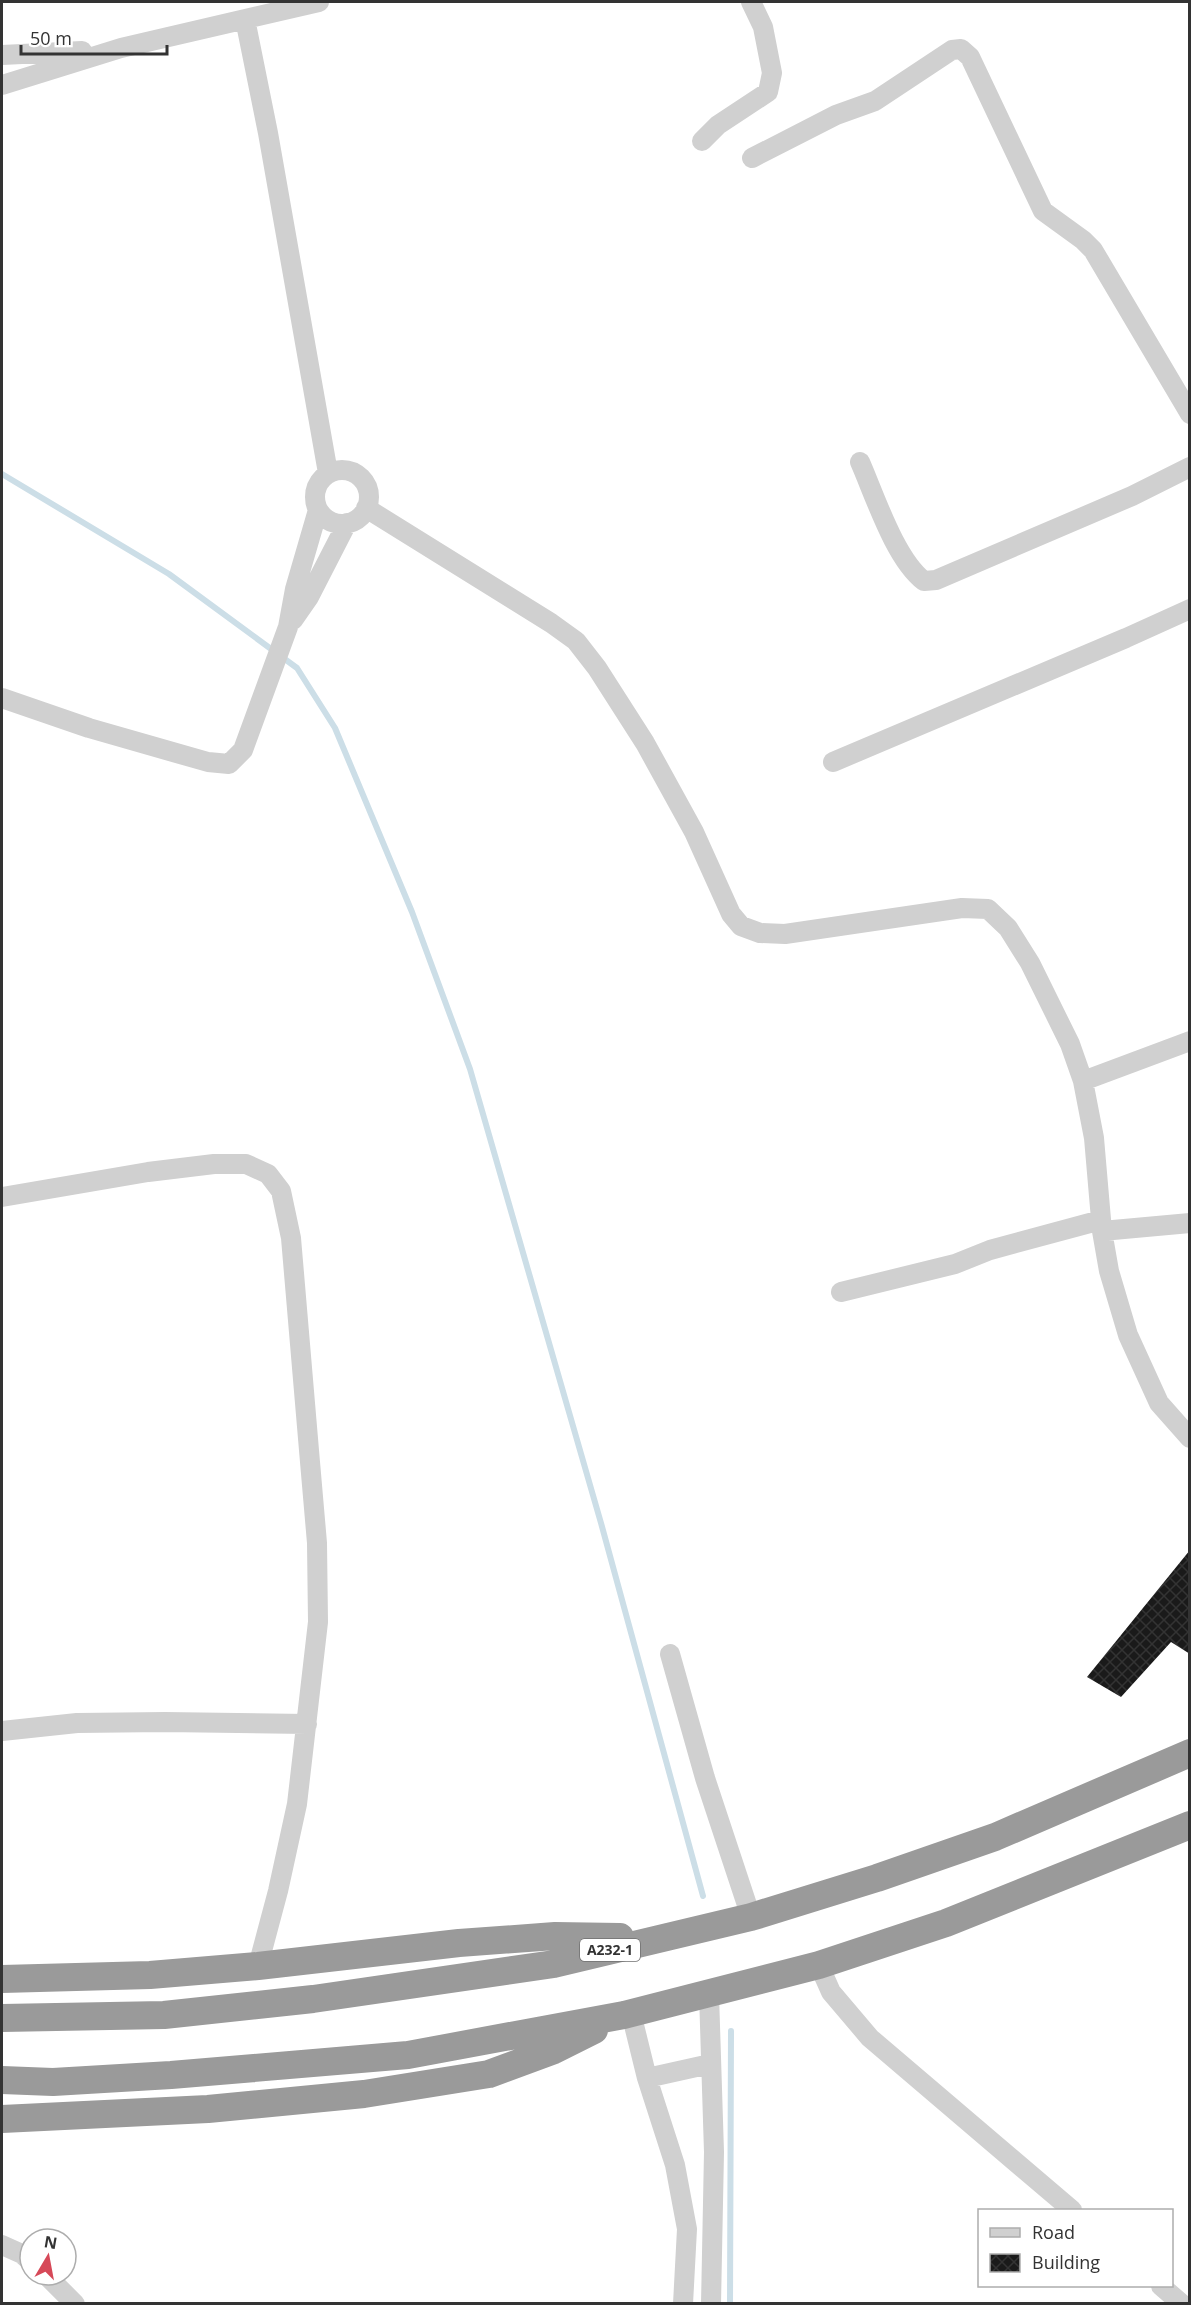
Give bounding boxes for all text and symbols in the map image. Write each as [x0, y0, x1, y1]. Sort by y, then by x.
scale bar [21, 18, 166, 56]
text: 50 m [30, 26, 72, 50]
road number: A232-1 [580, 1939, 640, 1961]
legend [978, 2209, 1173, 2287]
text: Road [1032, 2220, 1075, 2244]
north arrow [18, 2227, 78, 2287]
text: N [42, 2230, 59, 2254]
text: Building [1032, 2250, 1100, 2274]

